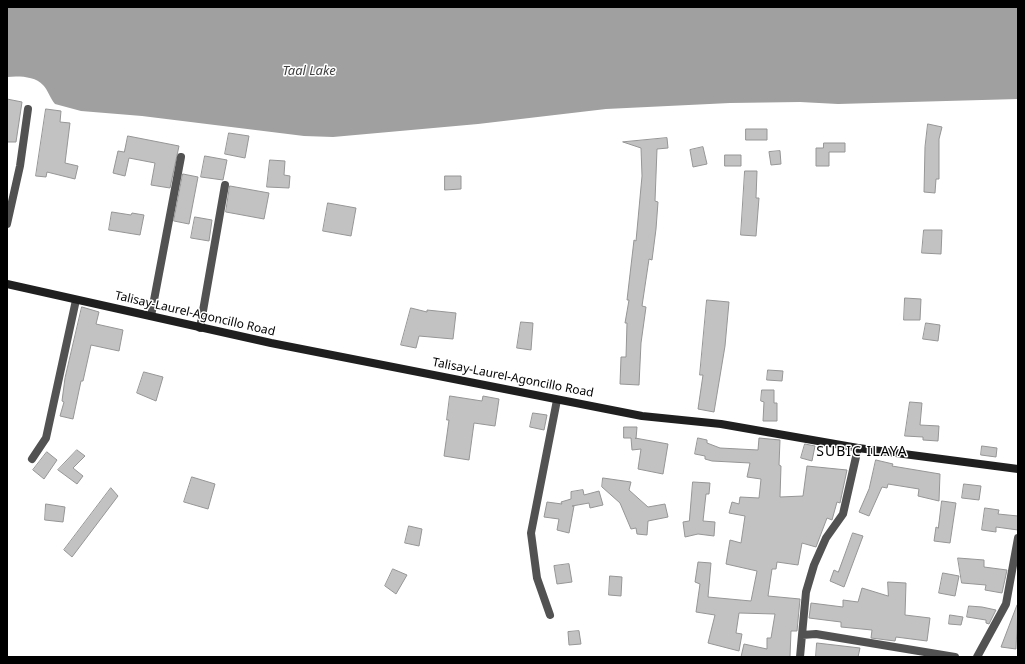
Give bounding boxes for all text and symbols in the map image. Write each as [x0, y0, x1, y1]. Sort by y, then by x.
water label: Taal Lake [282, 63, 336, 79]
street label: Talisay-Laurel-Agoncillo Road [113, 289, 277, 339]
street label: Talisay-Laurel-Agoncillo Road [431, 355, 595, 401]
district label: SUBIC ILAYA [816, 444, 908, 460]

